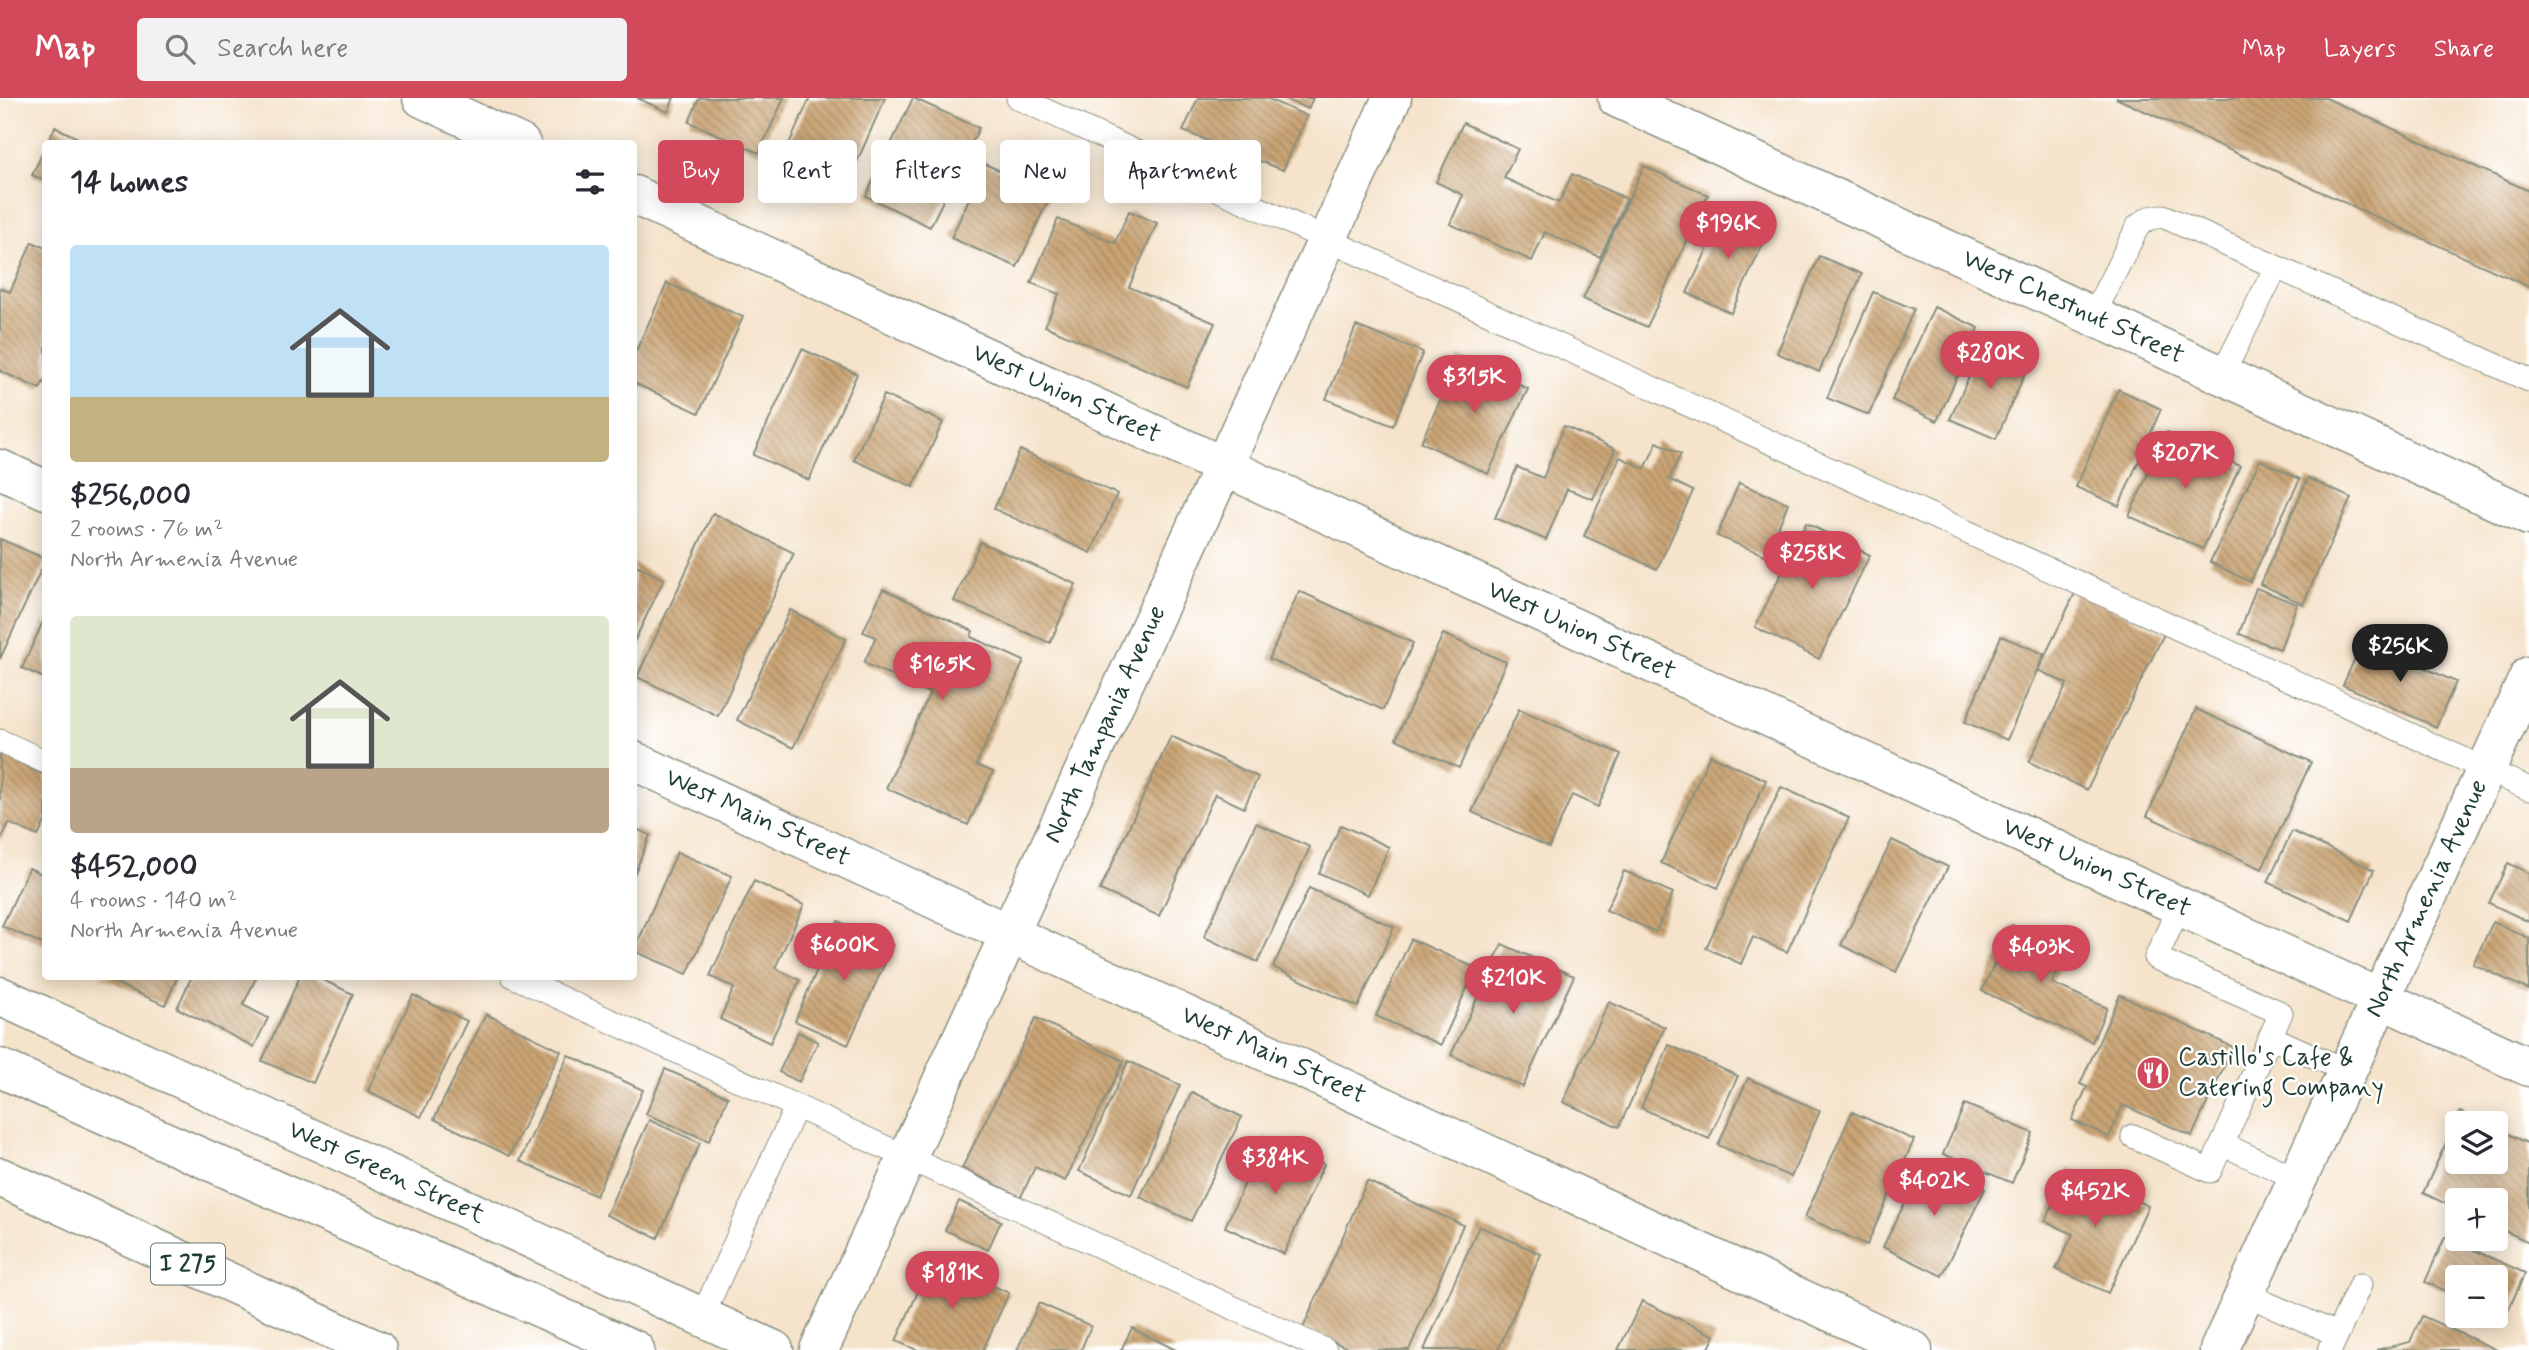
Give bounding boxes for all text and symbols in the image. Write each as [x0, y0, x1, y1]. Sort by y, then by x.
search box [137, 18, 627, 81]
text: Map [35, 27, 95, 71]
icon: search [161, 30, 199, 68]
text: Search here [217, 32, 348, 66]
text: Map [2242, 34, 2286, 65]
text: Layers [2324, 34, 2396, 65]
text: Share [2434, 34, 2494, 65]
chip: Buy [658, 140, 744, 203]
chip: Rent [758, 140, 857, 203]
chip: Filters [871, 140, 986, 203]
chip: New [1000, 140, 1090, 203]
chip: Apartment [1104, 140, 1261, 203]
text: 14 homes [70, 163, 188, 202]
icon: filters [571, 163, 609, 201]
pin: $196K [1679, 202, 1777, 261]
text: $196K [1696, 209, 1760, 239]
street label: West Chestnut Street [1957, 242, 2190, 373]
icon: home [277, 290, 403, 416]
pin: $280K [1941, 331, 2039, 391]
street label: West Union Street [967, 336, 1166, 452]
text: $280K [1956, 339, 2024, 369]
pin: $315K [1425, 356, 1523, 415]
text: $315K [1443, 363, 1505, 393]
pin: $207K [2136, 432, 2234, 491]
text: $207K [2151, 439, 2219, 469]
text: $256,000 [70, 476, 191, 515]
text: 2 rooms · 76 m² [70, 515, 223, 545]
pin: $258K [1763, 532, 1861, 591]
text: $258K [1779, 539, 1845, 569]
text: North Armenia Avenue [70, 545, 298, 575]
street label: West Union Street [1482, 573, 1681, 689]
street label: North Tampania Avenue [1036, 600, 1174, 849]
pin: $256K [2351, 624, 2449, 684]
text: $256K [2368, 632, 2432, 662]
pin: $165K [893, 642, 991, 702]
text: $165K [909, 650, 975, 680]
icon: home [277, 661, 403, 787]
street label: West Main Street [660, 761, 856, 875]
street label: North Armenia Avenue [2357, 774, 2496, 1023]
street label: West Union Street [1997, 810, 2196, 926]
text: $452,000 [70, 847, 197, 886]
text: 4 rooms · 140 m² [70, 886, 237, 916]
text: North Armenia Avenue [70, 916, 298, 946]
pin: $600K [795, 924, 893, 983]
pin: $403K [1992, 926, 2090, 985]
text: $600K [810, 931, 878, 961]
text: $403K [2008, 933, 2074, 963]
pin: $210K [1464, 956, 1562, 1016]
text: $210K [1481, 964, 1545, 994]
street label: West Main Street [1175, 998, 1371, 1113]
place label: Castillo's Cafe & Catering Company [2178, 1041, 2384, 1108]
restaurant icon: Castillo's Cafe & Catering Company [2134, 1054, 2172, 1092]
map controls [2445, 1111, 2508, 1328]
button: layers [2445, 1111, 2508, 1174]
street label: West Green Street [283, 1113, 490, 1233]
pin: $384K [1226, 1136, 1324, 1196]
text: $384K [1242, 1144, 1308, 1174]
pin: $402K [1885, 1158, 1983, 1218]
text: $402K [1899, 1166, 1969, 1196]
pin: $452K [2046, 1170, 2144, 1229]
text: $452K [2060, 1177, 2130, 1207]
button: + [2445, 1188, 2508, 1251]
road number: I 275 [151, 1244, 225, 1284]
pin: $181K [903, 1252, 1001, 1311]
text: $181K [921, 1259, 983, 1289]
button: − [2445, 1265, 2508, 1328]

